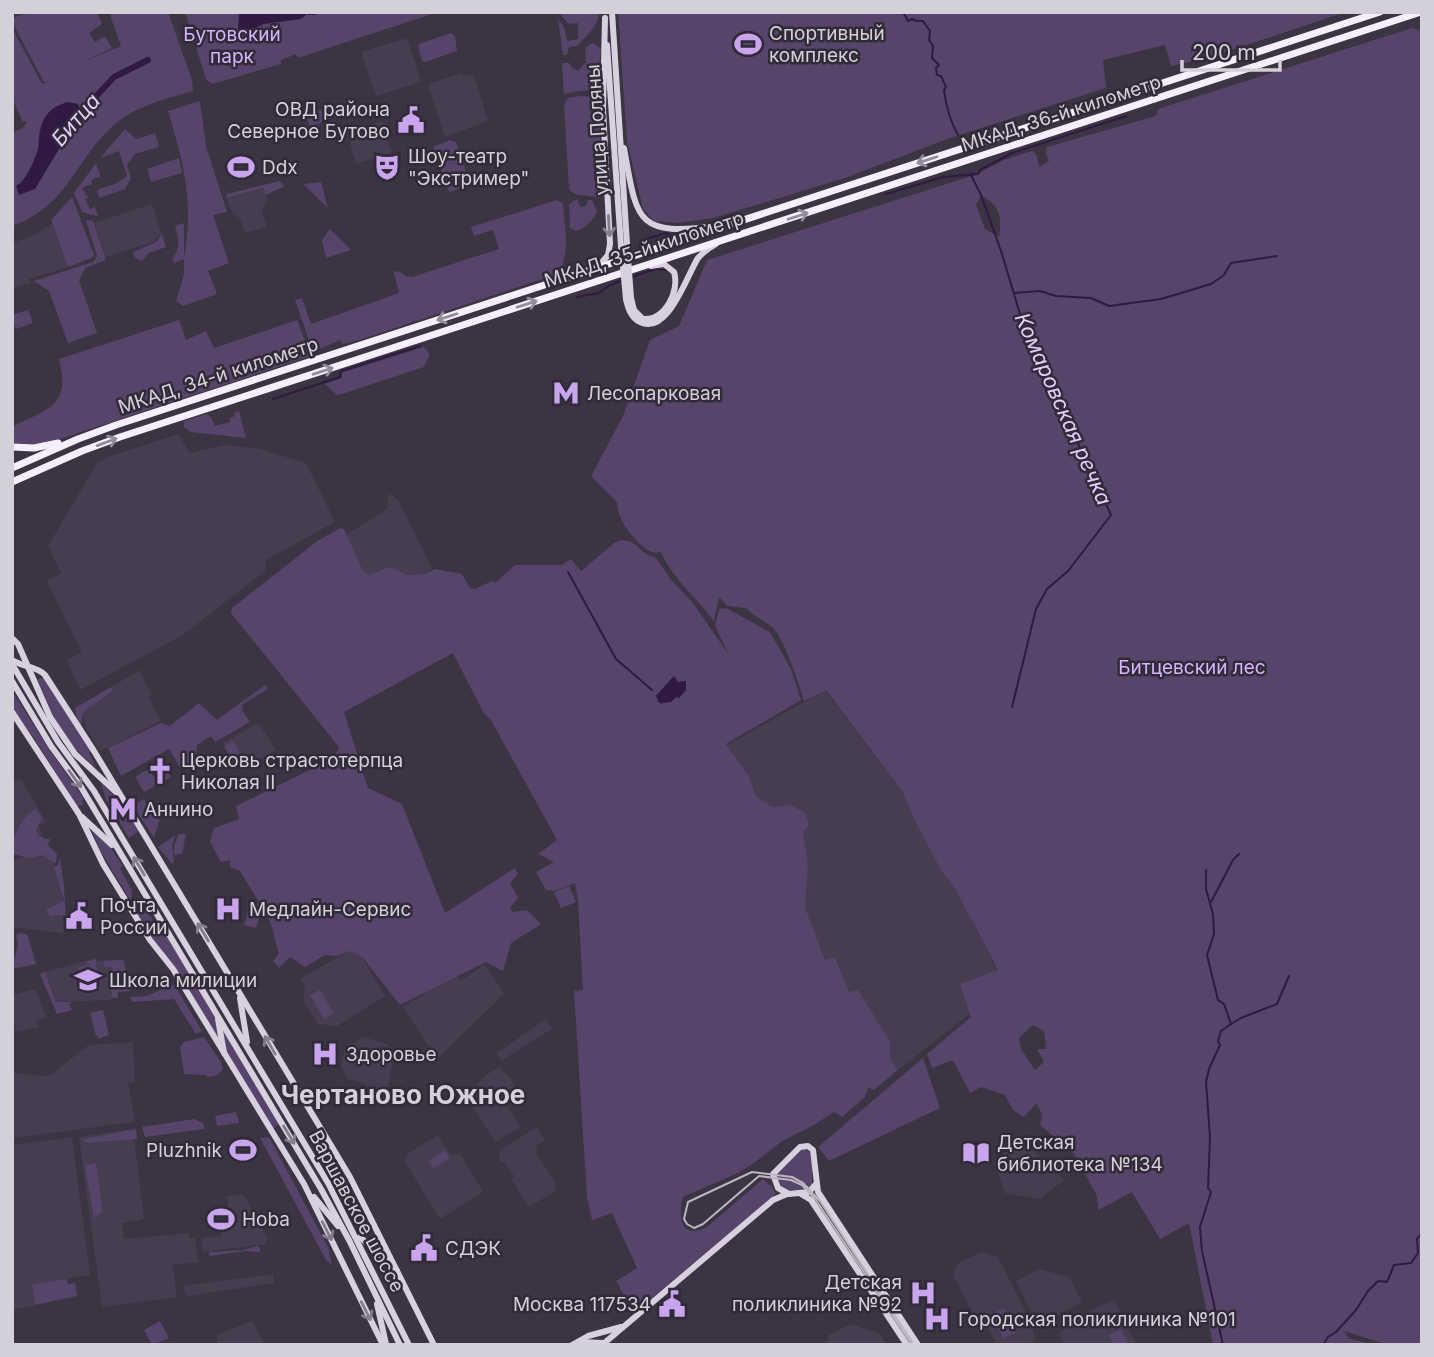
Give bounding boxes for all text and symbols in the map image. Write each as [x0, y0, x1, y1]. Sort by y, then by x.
place label: Спортивный комплекс [769, 22, 885, 67]
park label: Бутовский парк [183, 23, 281, 68]
scale bar [1182, 28, 1280, 72]
sports icon: Спортивный комплекс [733, 29, 763, 59]
text: 200 m [1192, 40, 1256, 65]
street label: улица Поляны [581, 64, 614, 196]
street label: МКАД, 36-й километр [958, 70, 1164, 157]
water label: Битца [46, 88, 105, 151]
place label: ОВД района Северное Бутово [227, 98, 390, 143]
public building icon: ОВД района Северное Бутово [396, 105, 426, 135]
place label: Шоу-театр "Экстример" [408, 145, 529, 190]
sports icon: Ddx [226, 152, 256, 182]
theatre icon: Шоу-театр "Экстример" [372, 152, 402, 182]
one-way arrow [916, 155, 938, 167]
place label: Ddx [262, 156, 298, 179]
street label: МКАД, 35-й километр [542, 206, 747, 293]
one-way arrow [786, 208, 808, 221]
one-way arrow [603, 214, 616, 237]
one-way arrow [516, 297, 538, 309]
water label: Комаровская речка [1010, 309, 1117, 509]
one-way arrow [437, 311, 459, 324]
street label: МКАД, 34-й километр [115, 332, 321, 419]
one-way arrow [312, 363, 334, 376]
metro station icon: Лесопарковая [551, 378, 581, 408]
place label: Лесопарковая [587, 382, 721, 405]
one-way arrow [95, 434, 117, 447]
park label: Битцевский лес [1118, 656, 1266, 679]
place label: Церковь страстотерпца Николая II [181, 749, 403, 794]
church icon: Церковь страстотерпца Николая II [145, 756, 175, 786]
one-way arrow [68, 770, 83, 788]
metro station icon: Аннино [108, 794, 138, 824]
place label: Аннино [144, 798, 213, 821]
one-way arrow [131, 856, 145, 876]
place label: Почта России [100, 894, 168, 939]
hospital icon: Медлайн-Сервис [213, 894, 243, 924]
place label: Медлайн-Сервис [249, 898, 411, 921]
public building icon: Почта России [64, 901, 94, 931]
one-way arrow [196, 923, 210, 943]
school or university icon: Школа милиции [73, 965, 103, 995]
place label: Школа милиции [109, 969, 257, 992]
one-way arrow [263, 1035, 277, 1055]
hospital icon: Здоровье [310, 1039, 340, 1069]
place label: Здоровье [346, 1043, 437, 1066]
district label: Чертаново Южное [281, 1079, 525, 1110]
one-way arrow [283, 1125, 297, 1145]
street label: Варшавское шоссе [304, 1126, 409, 1296]
place label: Детская библиотека №134 [997, 1131, 1163, 1176]
sports icon: Pluzhnik [228, 1135, 258, 1165]
library icon: Детская библиотека №134 [961, 1138, 991, 1168]
place label: Pluzhnik [146, 1139, 223, 1162]
sports icon: Hoba [206, 1204, 236, 1234]
place label: Hoba [242, 1208, 290, 1231]
one-way arrow [321, 1220, 335, 1241]
public building icon: СДЭК [409, 1233, 439, 1263]
place label: СДЭК [445, 1237, 501, 1260]
place label: Детская поликлиника №92 [732, 1271, 902, 1316]
hospital icon: Детская поликлиника №92 [908, 1278, 938, 1308]
public building icon: Москва 117534 [657, 1289, 687, 1319]
place label: Москва 117534 [513, 1293, 651, 1316]
one-way arrow [360, 1300, 374, 1321]
hospital icon: Городская поликлиника №101 [922, 1304, 952, 1334]
place label: Городская поликлиника №101 [958, 1308, 1236, 1331]

